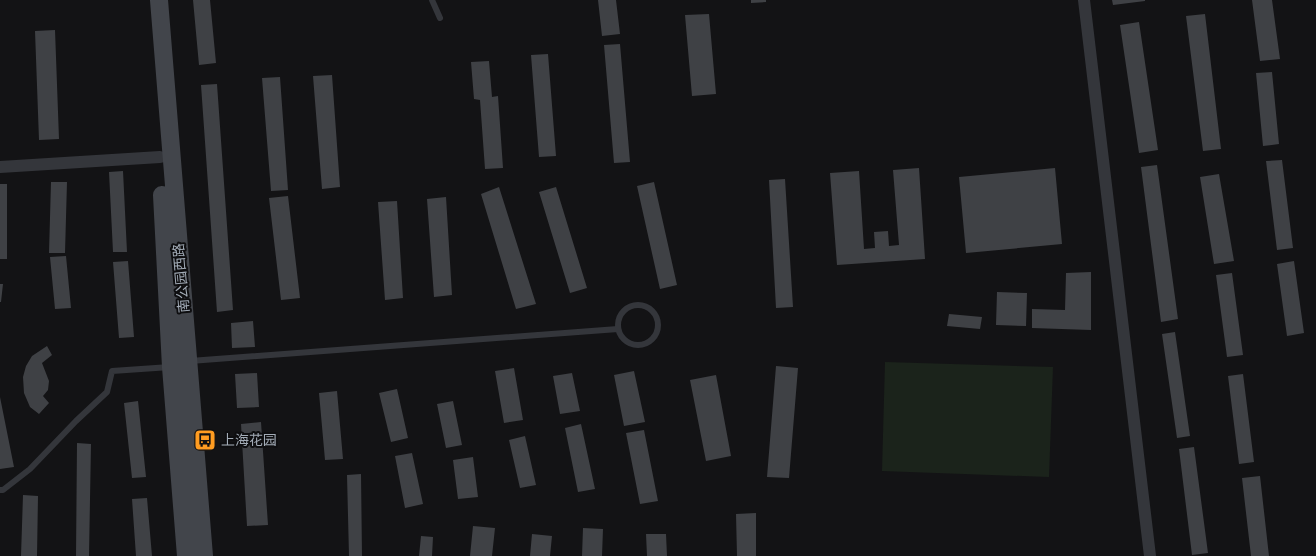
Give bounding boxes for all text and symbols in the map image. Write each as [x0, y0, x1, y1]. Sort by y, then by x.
street label: 南公园西路 [169, 242, 193, 314]
bus stop icon: 上海花园 [193, 428, 217, 452]
place label: 上海花园 [221, 431, 277, 449]

